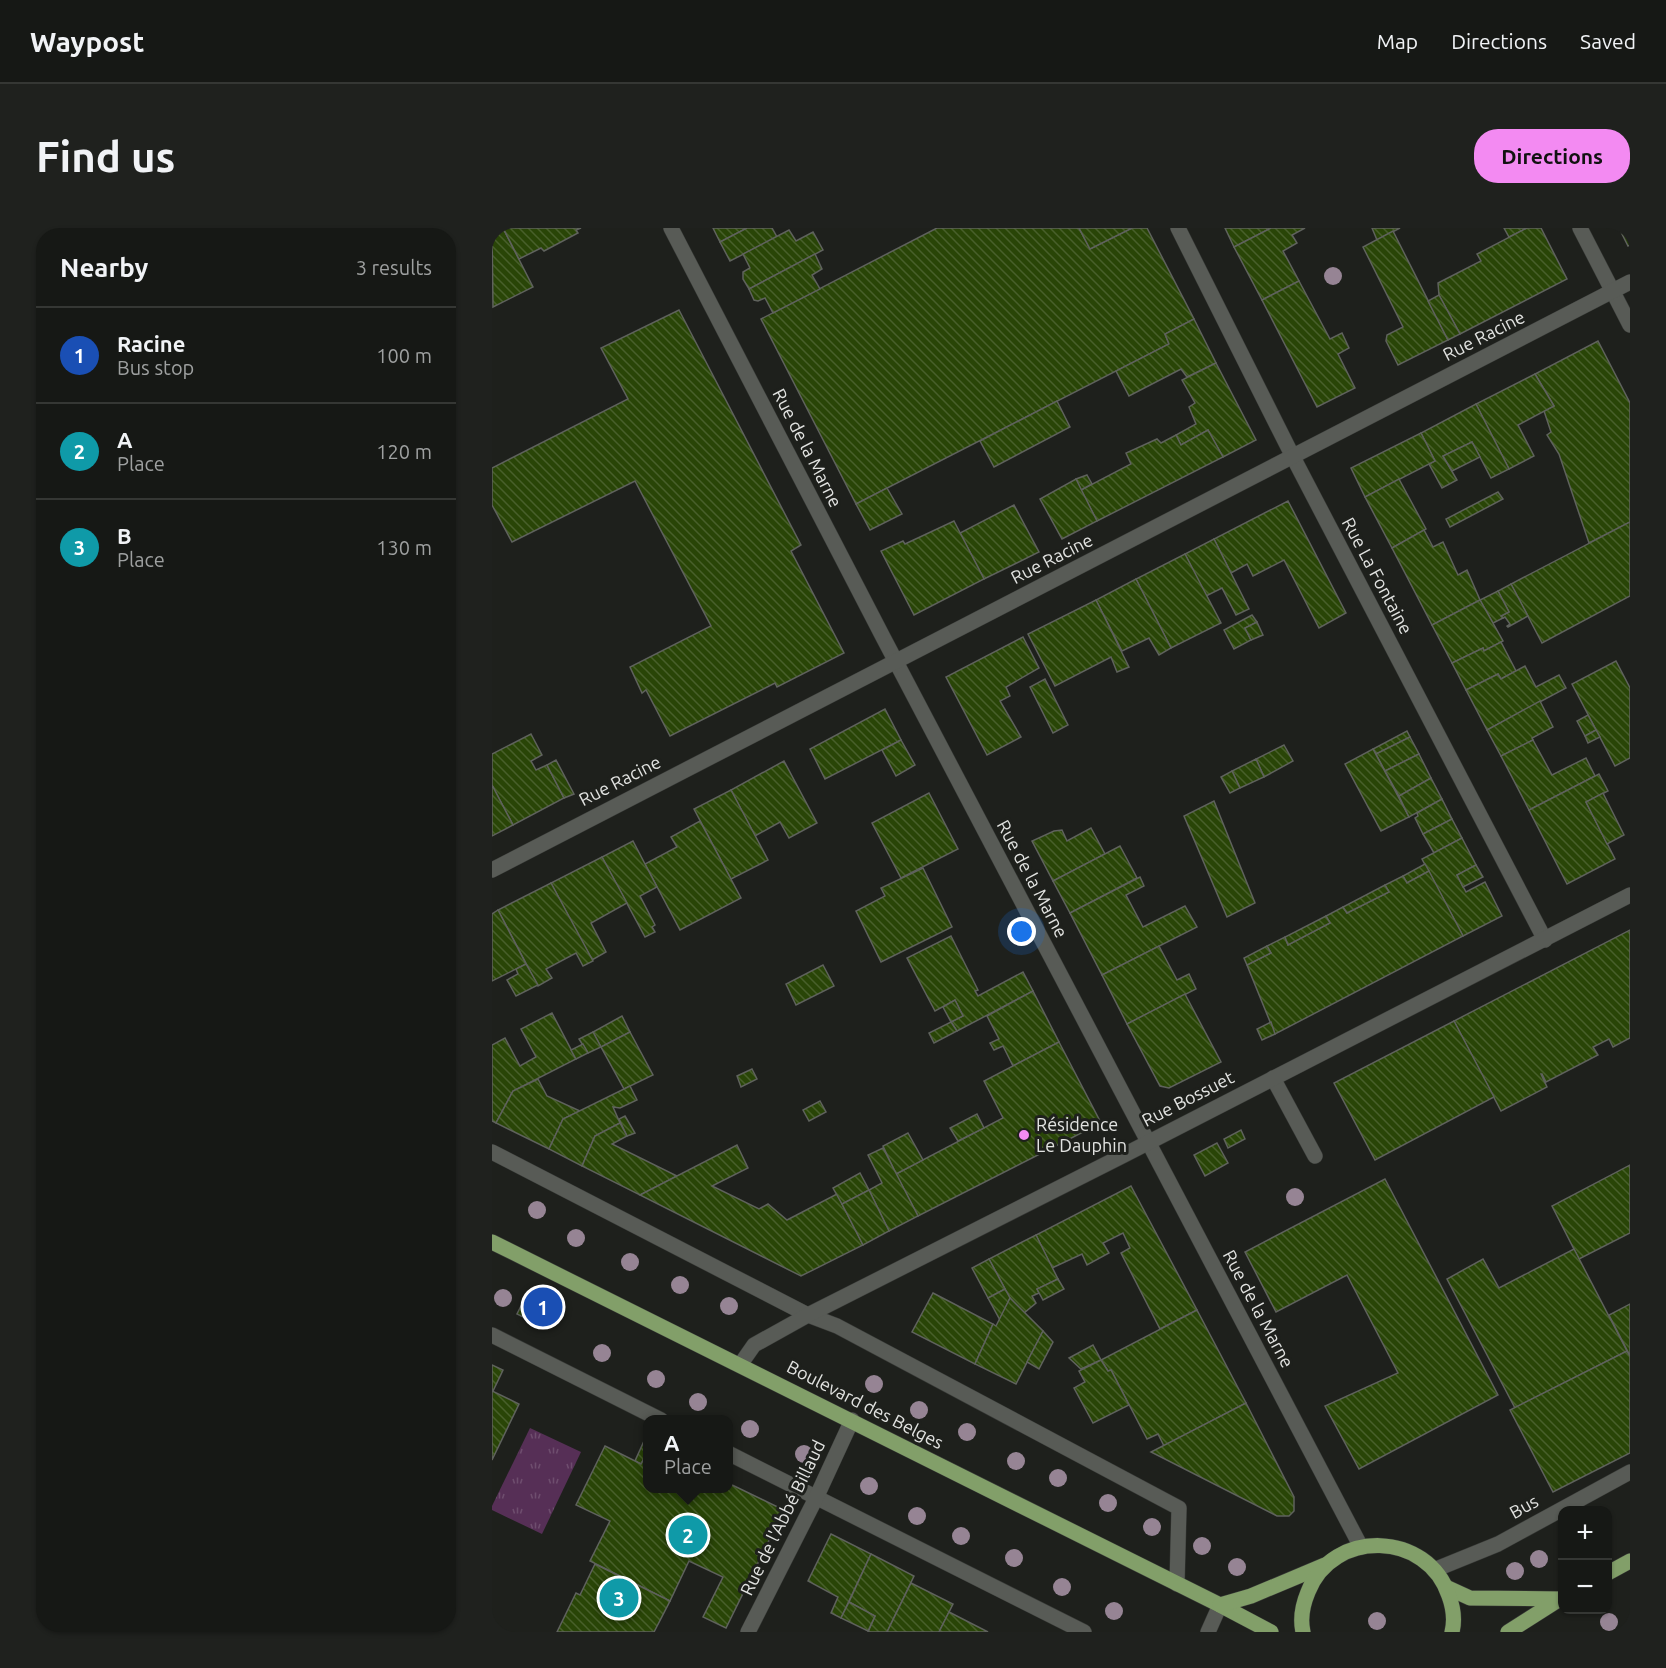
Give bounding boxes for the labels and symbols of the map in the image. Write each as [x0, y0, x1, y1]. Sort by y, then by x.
street label: Rue Racine [1439, 306, 1528, 364]
street label: Rue de la Marne [769, 385, 846, 510]
street label: Rue La Fontaine [1339, 514, 1417, 637]
street label: Rue Racine [1007, 529, 1096, 587]
street label: Rue Racine [575, 751, 664, 809]
street label: Rue de la Marne [993, 816, 1072, 941]
your location [1007, 917, 1036, 946]
street label: Rue Bossuet [1138, 1066, 1237, 1130]
place label: Résidence Le Dauphin [1036, 1114, 1127, 1155]
marker: Résidence Le Dauphin [1017, 1128, 1031, 1142]
street label: Rue de la Marne [1219, 1246, 1298, 1371]
pin: 1 [524, 1284, 562, 1330]
street label: Boulevard des Belges [784, 1356, 947, 1452]
street label: Rue de l'Abbé Billaud [736, 1437, 828, 1598]
street label: Bus [1506, 1490, 1541, 1522]
pin: 2 [668, 1512, 708, 1558]
pin: 3 [600, 1576, 638, 1620]

